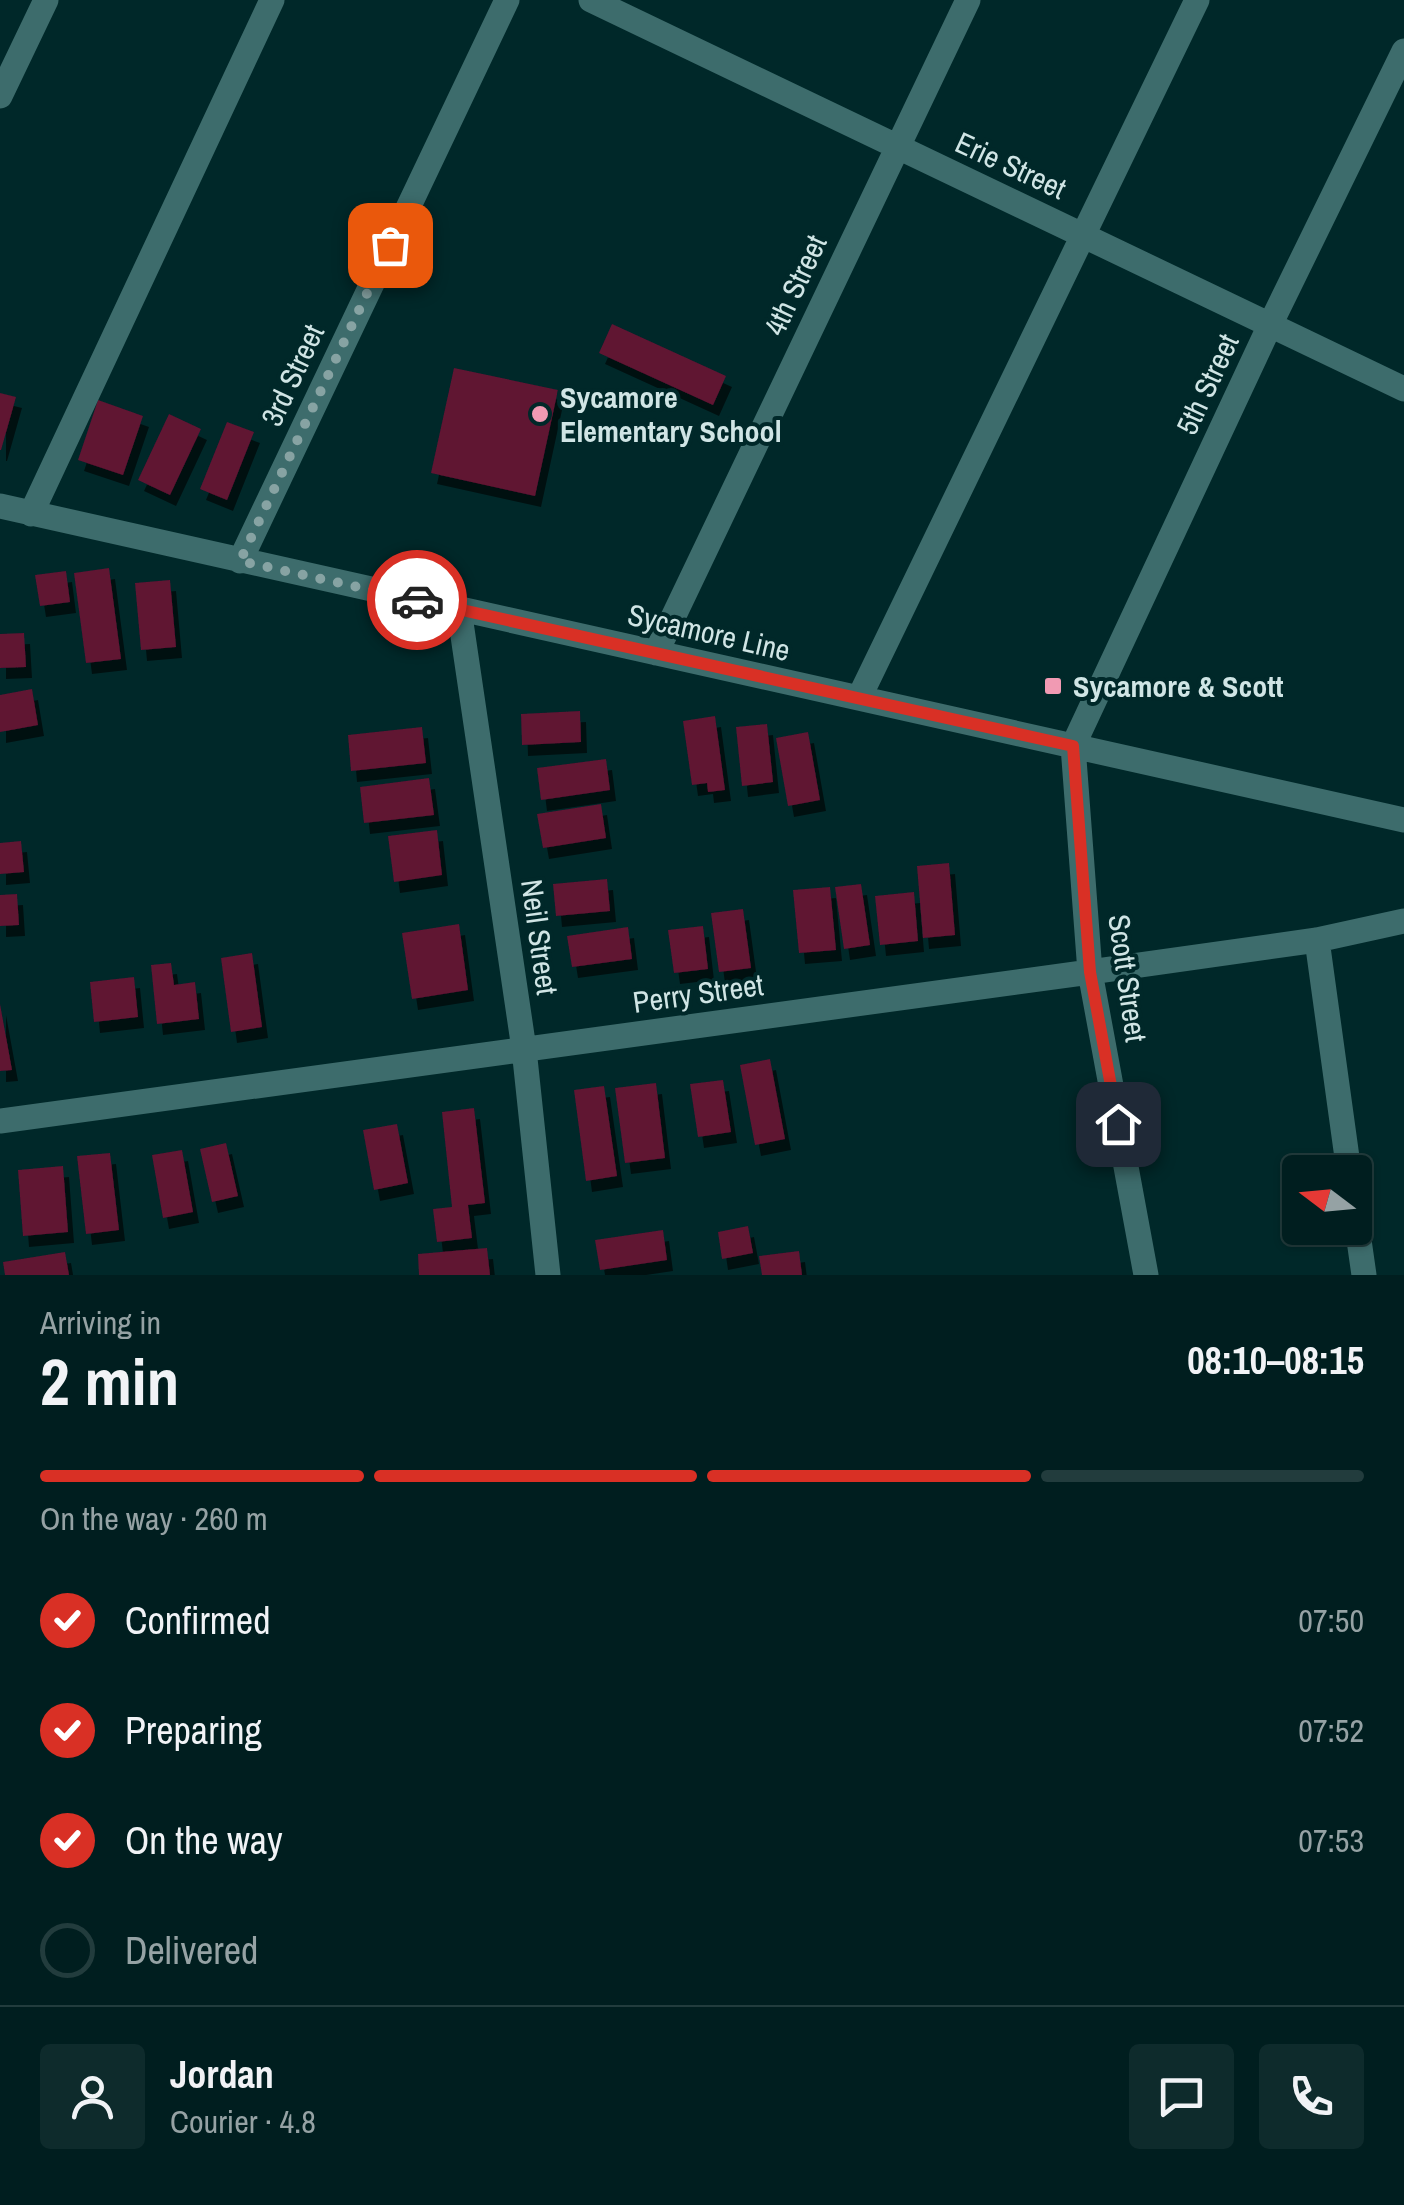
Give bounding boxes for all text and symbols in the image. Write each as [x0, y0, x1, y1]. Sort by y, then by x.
street label: Erie Street [949, 122, 1073, 208]
pin [348, 203, 433, 288]
icon: bag [363, 218, 418, 273]
street label: 4th Street [754, 228, 836, 342]
street label: 3rd Street [251, 317, 333, 432]
street label: 5th Street [1166, 327, 1248, 441]
place label: Sycamore Elementary School [560, 377, 782, 451]
marker: Sycamore Elementary School [529, 403, 551, 425]
courier [367, 550, 467, 650]
icon: car [390, 573, 445, 628]
street label: Sycamore Line [624, 594, 794, 670]
place label: Sycamore & Scott [1073, 666, 1284, 706]
marker: Sycamore & Scott [1042, 675, 1064, 697]
street label: Neil Street [512, 877, 568, 997]
street label: Scott Street [1099, 912, 1157, 1045]
street label: Perry Street [630, 964, 766, 1022]
pin [1076, 1082, 1161, 1167]
icon: home [1091, 1097, 1146, 1152]
north arrow [1282, 1155, 1372, 1245]
map controls [1282, 1155, 1372, 1245]
text: Arriving in [40, 1301, 161, 1344]
text: 08:10–08:15 [1187, 1335, 1364, 1386]
text: 2 min [40, 1338, 179, 1425]
text: On the way · 260 m [40, 1497, 268, 1540]
icon: check [40, 1593, 95, 1648]
text: Confirmed [125, 1595, 270, 1646]
text: 07:50 [1298, 1599, 1364, 1642]
icon: check [40, 1703, 95, 1758]
text: Preparing [125, 1705, 262, 1756]
text: 07:52 [1298, 1709, 1364, 1752]
icon: check [40, 1813, 95, 1868]
text: On the way [125, 1815, 283, 1866]
text: 07:53 [1298, 1819, 1364, 1862]
text: Delivered [125, 1925, 258, 1976]
button: person [40, 2044, 145, 2149]
button: chat [1129, 2044, 1234, 2149]
button: phone [1259, 2044, 1364, 2149]
text: Jordan [170, 2049, 274, 2100]
text: Courier · 4.8 [170, 2100, 316, 2143]

